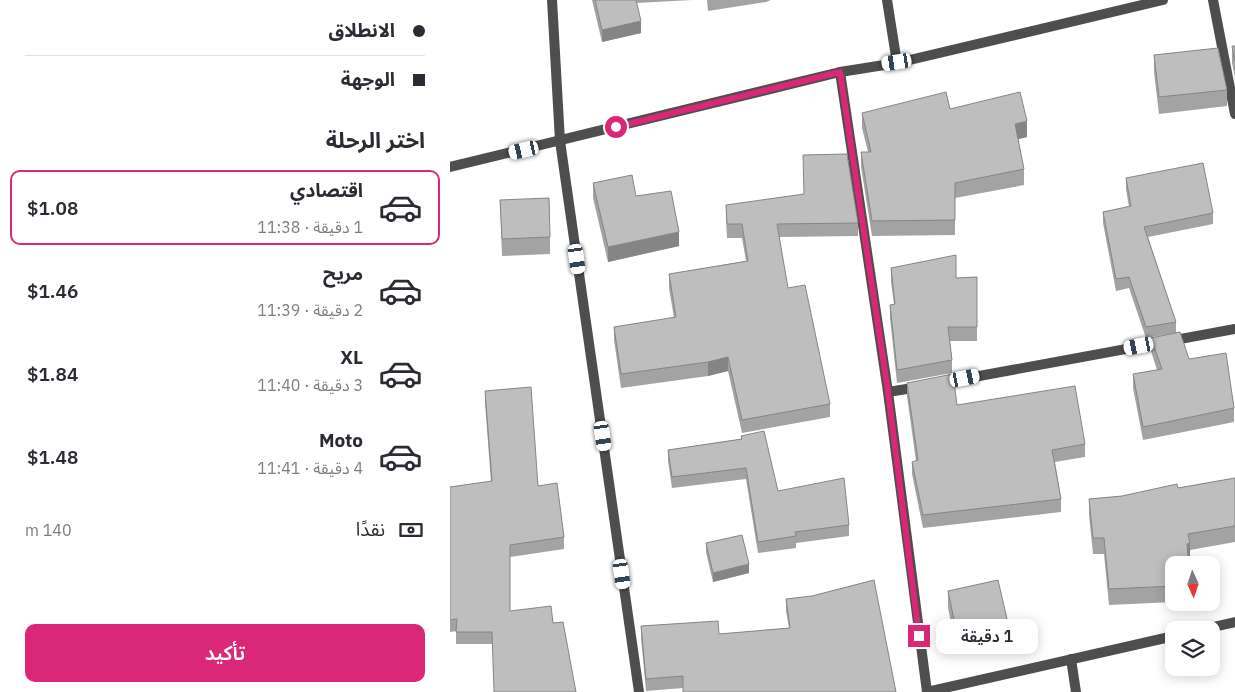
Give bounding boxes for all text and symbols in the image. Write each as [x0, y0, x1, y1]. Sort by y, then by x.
text: الانطلاق [329, 18, 395, 42]
car [881, 52, 912, 72]
text: الوجهة [341, 67, 395, 91]
route start [605, 116, 627, 138]
text: اختر الرحلة [326, 125, 425, 154]
car [507, 139, 540, 161]
text: اقتصادي [290, 178, 363, 202]
icon: car [378, 185, 423, 230]
text: $1.08 [27, 196, 78, 220]
text: 1 دقيقة · 11:38 [257, 217, 363, 237]
car [567, 243, 586, 275]
text: مريح [323, 261, 363, 285]
icon: car [378, 268, 423, 313]
text: $1.46 [27, 279, 78, 303]
text: 2 دقيقة · 11:39 [257, 300, 363, 320]
car [1122, 336, 1155, 356]
text: XL [340, 345, 363, 369]
icon: car [378, 351, 423, 396]
text: $1.84 [27, 362, 78, 386]
car [948, 368, 981, 388]
text: 3 دقيقة · 11:40 [257, 375, 363, 395]
car [593, 420, 612, 452]
text: Moto [319, 428, 363, 452]
icon: car [378, 434, 423, 479]
text: $1.48 [27, 445, 78, 469]
text: 4 دقيقة · 11:41 [257, 458, 363, 478]
icon: cash [397, 516, 425, 544]
text: نقدًا [356, 517, 385, 541]
text: 140 m [25, 520, 72, 540]
north arrow [1165, 556, 1220, 611]
map controls [1165, 556, 1220, 676]
car [612, 558, 631, 590]
callout: 1 دقيقة [936, 618, 1039, 654]
button: layers [1165, 621, 1220, 676]
button: تأكيد [25, 624, 425, 682]
route end [908, 625, 930, 647]
text: 1 دقيقة [961, 626, 1013, 646]

